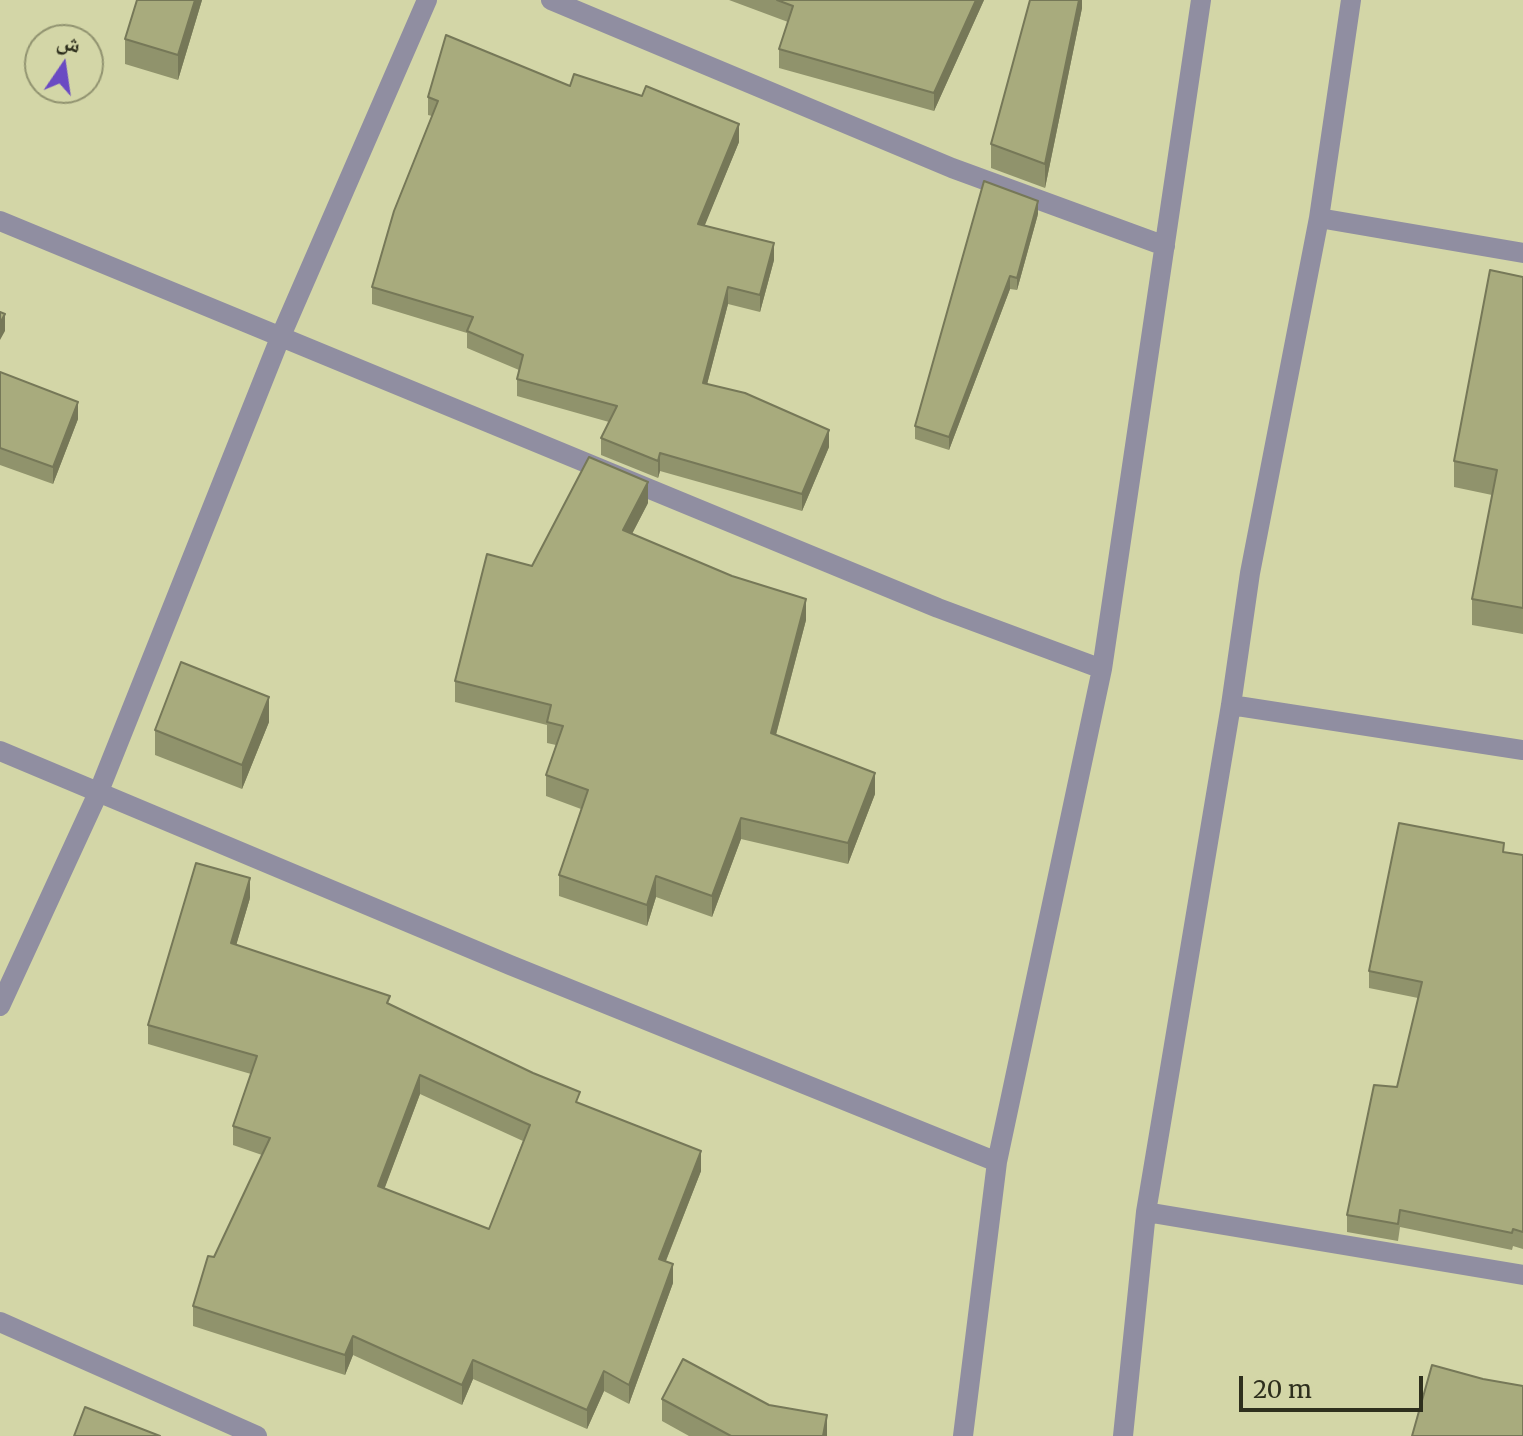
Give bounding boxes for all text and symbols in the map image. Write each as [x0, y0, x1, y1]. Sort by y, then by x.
north arrow [24, 24, 104, 104]
text: ش [54, 26, 83, 59]
scale bar [1243, 1360, 1427, 1410]
text: 20 m [1253, 1374, 1312, 1405]

